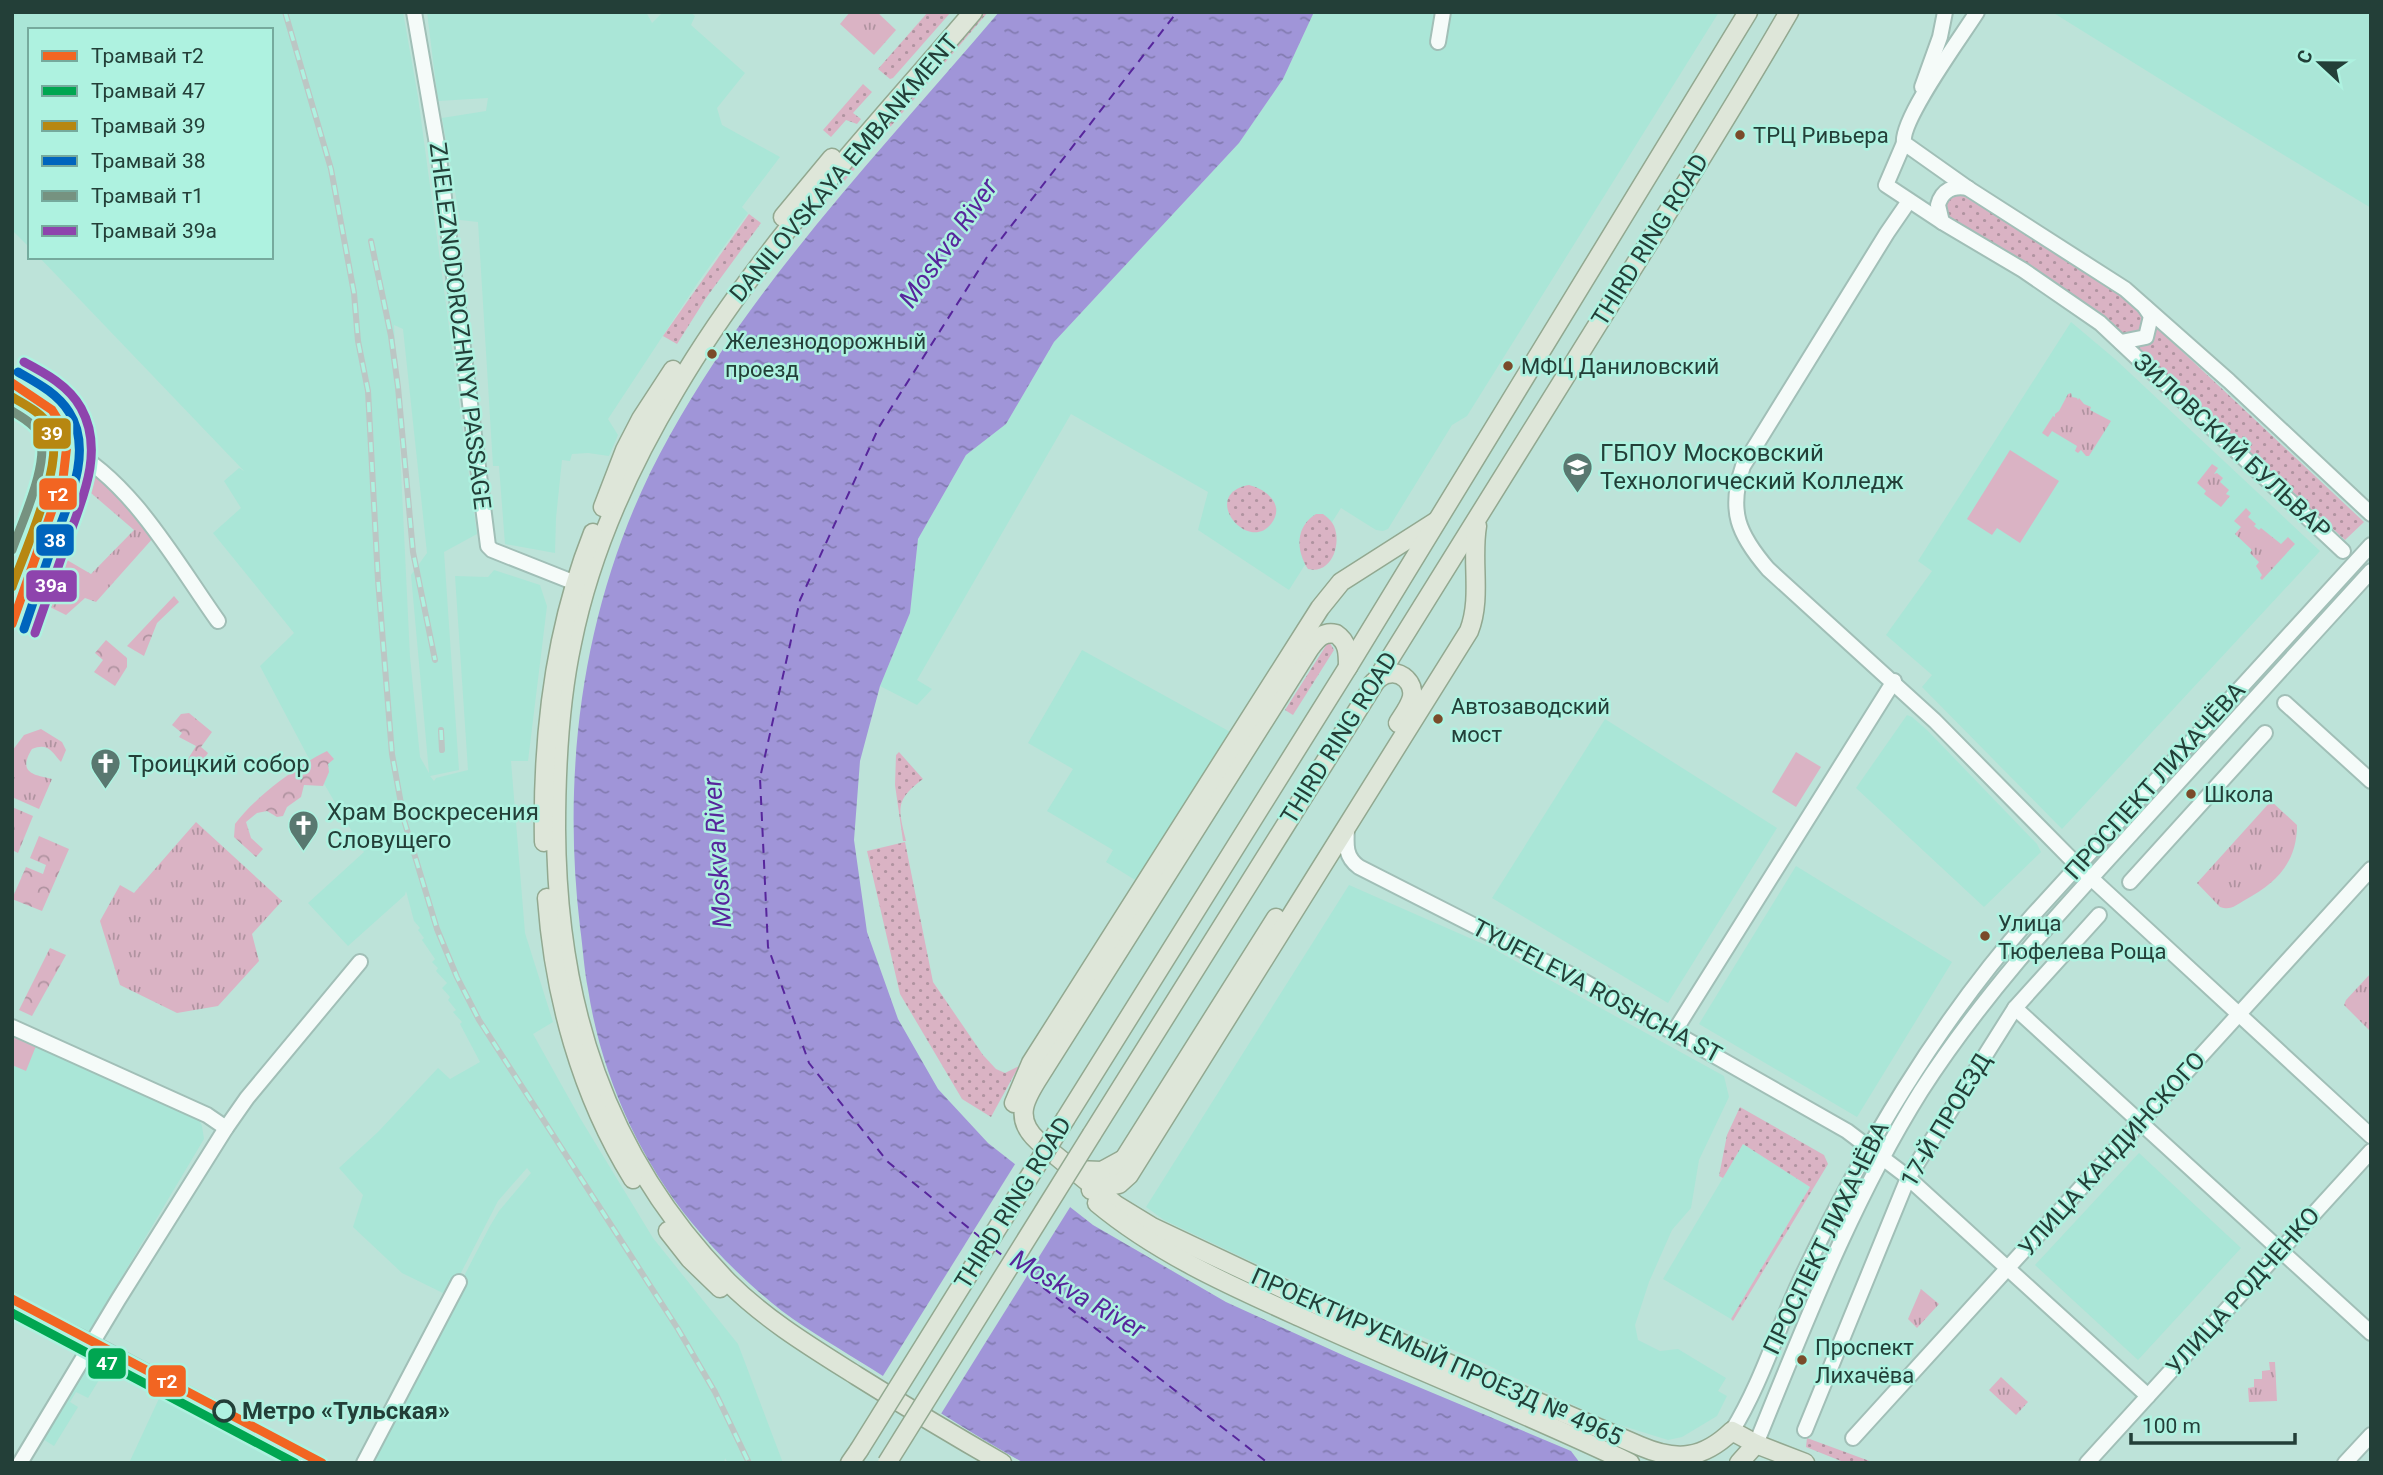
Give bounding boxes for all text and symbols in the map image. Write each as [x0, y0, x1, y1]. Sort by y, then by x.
legend [28, 28, 273, 259]
north arrow [2285, 28, 2355, 98]
street label: DANILOVSKAYA EMBANKMENT [724, 29, 964, 307]
text: Трамвай т2 [91, 44, 204, 68]
text: С [2292, 47, 2318, 67]
text: Трамвай 47 [91, 79, 206, 103]
text: Трамвай 39 [91, 114, 206, 138]
place label: ТРЦ Ривьера [1753, 123, 1889, 148]
marker: ТРЦ Ривьера [1733, 128, 1747, 142]
street label: ZHELEZNODOROZHNYY PASSAGE [424, 141, 496, 511]
text: Трамвай 38 [91, 149, 206, 173]
street label: THIRD RING ROAD [1586, 149, 1714, 331]
water label: Moskva River [893, 172, 1004, 313]
text: Трамвай т1 [91, 184, 204, 208]
text: Трамвай 39а [91, 219, 217, 243]
place label: Железнодорожный проезд [725, 329, 926, 382]
marker: Железнодорожный проезд [705, 347, 719, 361]
street label: ЗИЛОВСКИЙ БУЛЬВАР [2128, 348, 2336, 544]
place label: МФЦ Даниловский [1521, 354, 1719, 379]
marker: МФЦ Даниловский [1501, 359, 1515, 373]
line badge: 39 [32, 417, 72, 450]
text: 39 [41, 422, 63, 445]
place label: ГБПОУ Московский Технологический Колледж [1600, 439, 1904, 495]
school or university icon: ГБПОУ Московский Технологический Колледж [1560, 450, 1594, 494]
line badge: т2 [38, 477, 78, 511]
text: т2 [48, 483, 68, 506]
line badge: 38 [35, 523, 75, 557]
text: 38 [44, 529, 66, 552]
line badge: 39а [25, 569, 78, 603]
text: 39а [35, 574, 67, 597]
street label: THIRD RING ROAD [1275, 647, 1403, 829]
street label: ПРОСПЕКТ ЛИХАЧЁВА [2059, 676, 2251, 885]
place label: Автозаводский мост [1451, 694, 1610, 747]
marker: Автозаводский мост [1431, 712, 1445, 726]
church icon: Троицкий собор [88, 747, 122, 791]
place label: Троицкий собор [128, 750, 310, 778]
water label: Moskva River [697, 776, 737, 929]
place label: Школа [2204, 782, 2273, 807]
marker: Школа [2184, 787, 2198, 801]
place label: Храм Воскресения Словущего [327, 798, 539, 854]
church icon: Храм Воскресения Словущего [287, 809, 321, 853]
place label: Улица Тюфелева Роща [1998, 911, 2166, 964]
street label: TYUFELEVA ROSHCHA ST [1467, 913, 1727, 1069]
marker: Улица Тюфелева Роща [1978, 929, 1992, 943]
street label: УЛИЦА КАНДИНСКОГО [2013, 1046, 2211, 1262]
street label: 17-Й ПРОЕЗД [1895, 1048, 1997, 1192]
street label: THIRD RING ROAD [949, 1112, 1077, 1294]
street label: ПРОСПЕКТ ЛИХАЧЁВА [1757, 1117, 1895, 1359]
street label: УЛИЦА РОДЧЕНКО [2160, 1201, 2326, 1381]
water label: Moskva River [1006, 1244, 1152, 1345]
street label: ПРОЕКТИРУЕМЫЙ ПРОЕЗД № 4965 [1247, 1262, 1627, 1452]
place label: Проспект Лихачёва [1815, 1335, 1914, 1388]
line badge: 47 [87, 1347, 127, 1380]
text: 47 [96, 1352, 118, 1375]
marker: Проспект Лихачёва [1795, 1353, 1809, 1367]
line badge: т2 [147, 1364, 187, 1398]
text: т2 [157, 1370, 177, 1393]
place label: Метро «Тульская» [242, 1397, 450, 1425]
marker: Метро «Тульская» [213, 1400, 235, 1422]
scale bar [2131, 1402, 2296, 1446]
text: 100 m [2142, 1414, 2201, 1438]

